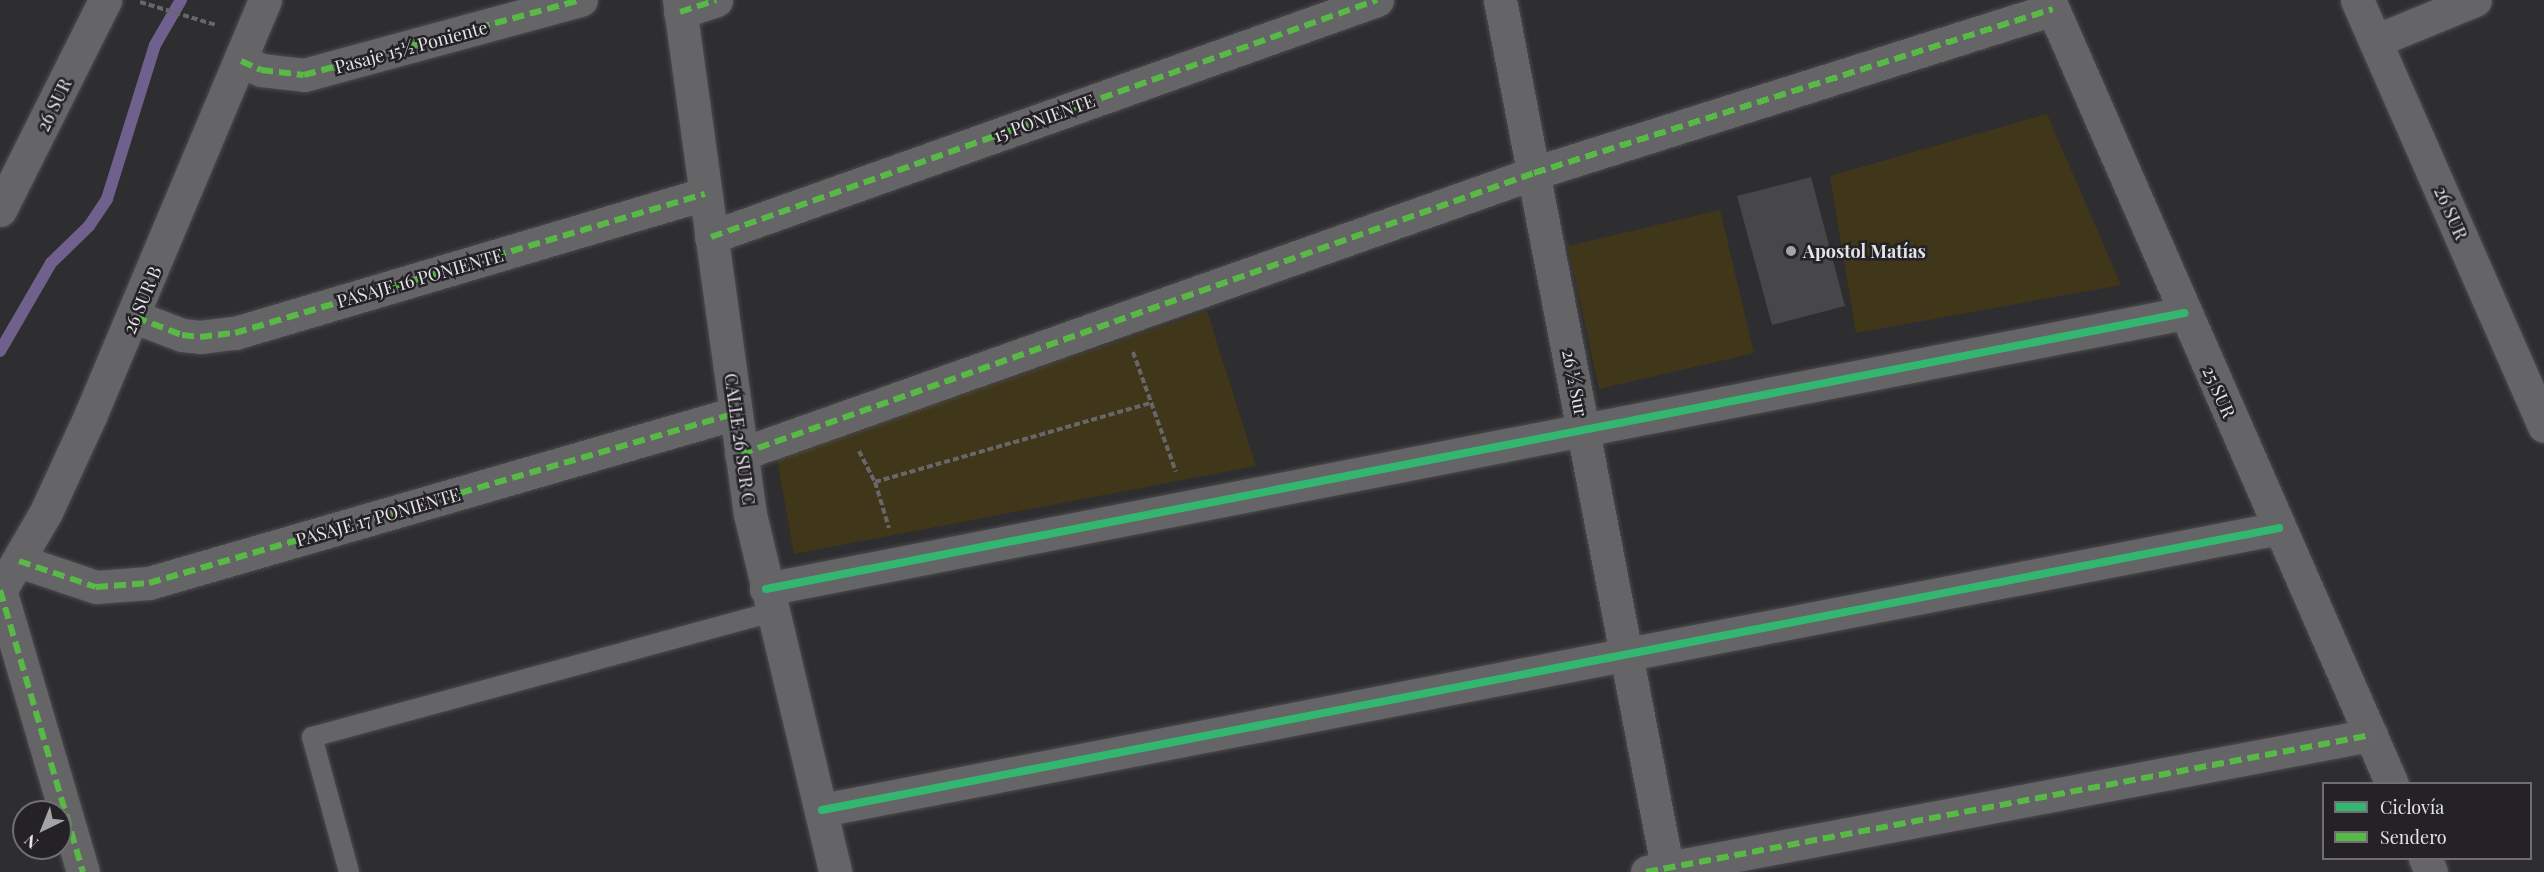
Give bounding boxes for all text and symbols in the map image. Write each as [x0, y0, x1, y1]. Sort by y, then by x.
street label: Pasaje 15½ Poniente [332, 16, 490, 78]
street label: 26 SUR [32, 75, 76, 135]
street label: 15 PONIENTE [990, 90, 1098, 146]
street label: 26 SUR [2430, 183, 2472, 243]
place label: Apostol Matías [1803, 240, 1926, 262]
street label: PASAJE 16 PONIENTE [334, 244, 506, 312]
marker: Apostol Matías [1784, 244, 1798, 258]
street label: 26 SUR B [118, 263, 166, 337]
street label: 26 ½ Sur [1558, 348, 1592, 418]
street label: 25 SUR [2198, 363, 2240, 421]
street label: CALLE 26 SUR C [720, 372, 760, 506]
street label: PASAJE 17 PONIENTE [293, 483, 463, 551]
legend [2322, 782, 2532, 860]
text: Ciclovía [2380, 795, 2444, 819]
north arrow [12, 800, 72, 860]
text: Sendero [2380, 825, 2447, 849]
text: N [19, 830, 42, 854]

